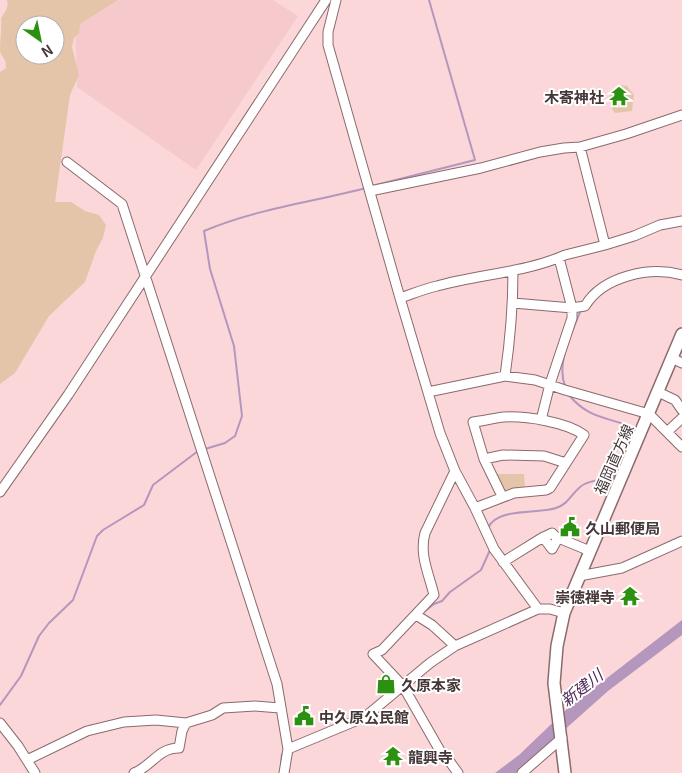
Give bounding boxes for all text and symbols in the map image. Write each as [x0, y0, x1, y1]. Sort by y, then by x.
north arrow [15, 15, 65, 65]
text: N [38, 40, 57, 63]
temple icon: 木寄神社 [608, 85, 630, 107]
place label: 木寄神社 [544, 86, 604, 107]
street label: 福岡直方線 [588, 420, 638, 498]
public building icon: 久山郵便局 [559, 516, 581, 538]
place label: 久山郵便局 [585, 517, 660, 538]
temple icon: 崇徳禅寺 [619, 585, 641, 607]
place label: 崇徳禅寺 [555, 586, 615, 607]
water label: 新建川 [555, 662, 609, 711]
shop icon: 久原本家 [375, 673, 397, 695]
place label: 久原本家 [401, 674, 461, 695]
public building icon: 中久原公民館 [293, 705, 315, 727]
place label: 中久原公民館 [319, 706, 409, 727]
temple icon: 龍興寺 [382, 745, 404, 767]
place label: 龍興寺 [408, 746, 453, 767]

